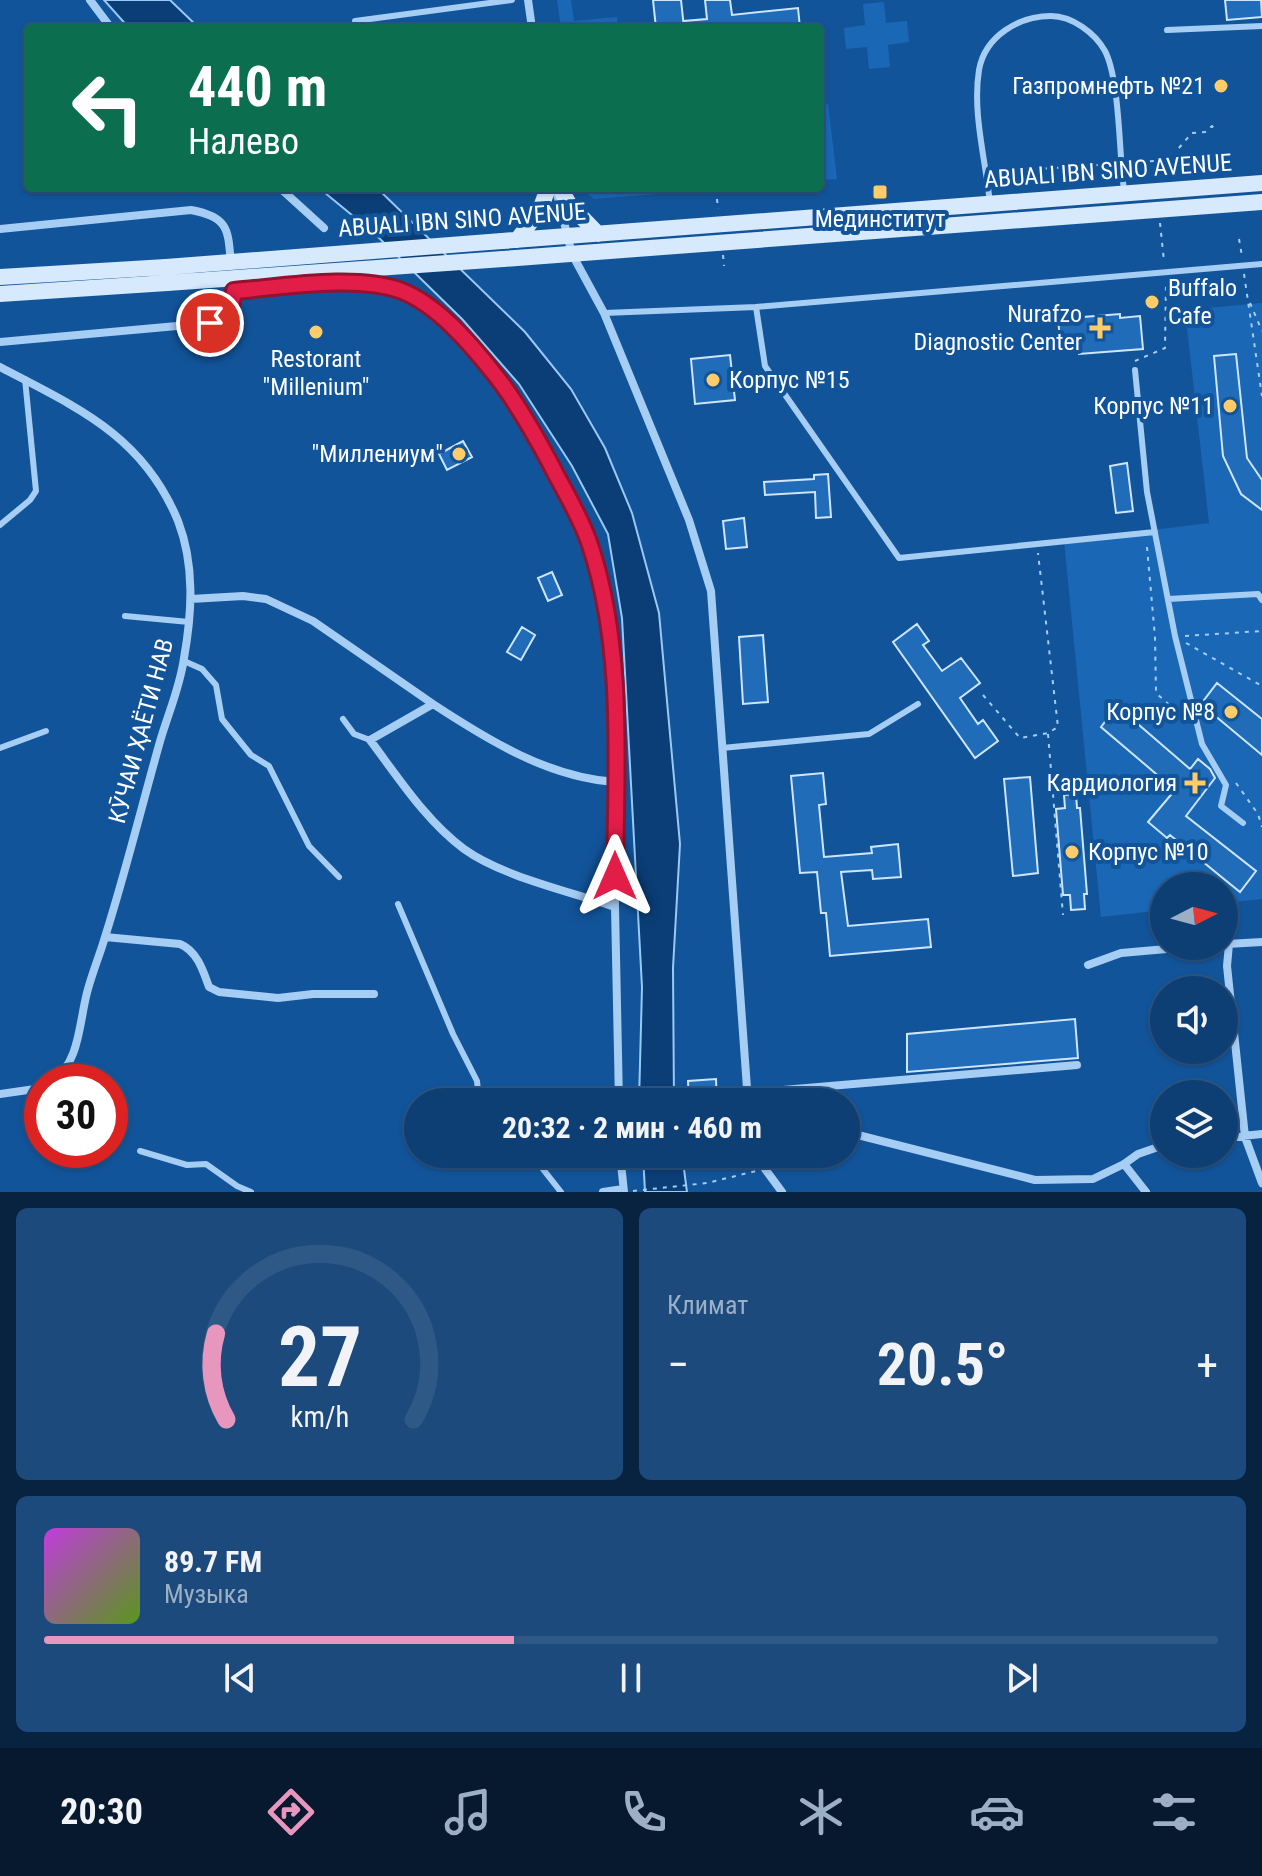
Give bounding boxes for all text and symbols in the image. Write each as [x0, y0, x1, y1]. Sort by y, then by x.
text: 440 m [188, 54, 327, 120]
icon: left [56, 56, 160, 160]
place label: Газпромнефть №21 [1012, 72, 1205, 100]
marker: Газпромнефть №21 [1212, 77, 1230, 95]
text: Налево [188, 121, 299, 163]
street label: ABUALI IBN SINO AVENUE [983, 148, 1233, 194]
marker: Мединститут [871, 183, 889, 201]
street label: ABUALI IBN SINO AVENUE [337, 197, 587, 243]
place label: Мединститут [815, 205, 945, 233]
place label: Buffalo Cafe [1168, 274, 1237, 330]
pin [176, 289, 244, 357]
marker: Buffalo Cafe [1143, 293, 1161, 311]
place label: Nurafzo Diagnostic Center [913, 300, 1082, 356]
icon: arrive [188, 301, 232, 345]
marker: Nurafzo Diagnostic Center [1089, 317, 1111, 339]
marker: Restorant "Millenium" [307, 323, 325, 341]
place label: Restorant "Millenium" [263, 345, 369, 401]
place label: Корпус №15 [729, 366, 850, 394]
marker: Корпус №15 [704, 371, 722, 389]
place label: Корпус №11 [1093, 392, 1214, 420]
marker: Корпус №11 [1221, 397, 1239, 415]
place label: "Миллениум" [312, 440, 443, 468]
marker: "Миллениум" [450, 445, 468, 463]
street label: КӮЧАИ ҲАЁТИ НАВ [103, 636, 179, 826]
place label: Корпус №8 [1106, 698, 1215, 726]
marker: Корпус №8 [1222, 703, 1240, 721]
place label: Кардиология [1046, 769, 1177, 797]
marker: Кардиология [1184, 772, 1206, 794]
position arrow [573, 834, 657, 918]
place label: Корпус №10 [1088, 838, 1209, 866]
marker: Корпус №10 [1063, 843, 1081, 861]
north arrow [1150, 872, 1238, 960]
map controls [1150, 872, 1238, 1168]
button: sound [1150, 976, 1238, 1064]
speed limit sign: 30 [24, 1064, 128, 1168]
button: layers [1150, 1080, 1238, 1168]
text: 20:32 · 2 мин · 460 m [502, 1110, 762, 1145]
text: Климат [667, 1290, 748, 1320]
text: 27 [277, 1309, 362, 1406]
text: 20.5° [877, 1329, 1008, 1400]
text: − [667, 1339, 689, 1391]
text: + [1196, 1339, 1218, 1391]
text: km/h [290, 1400, 349, 1434]
text: 89.7 FM [164, 1544, 262, 1579]
text: Музыка [164, 1579, 249, 1609]
icon: previous [218, 1656, 262, 1700]
icon: pause [609, 1656, 653, 1700]
icon: next [1000, 1656, 1044, 1700]
icon: directions [263, 1784, 319, 1840]
icon: music [440, 1784, 496, 1840]
icon: phone [616, 1784, 672, 1840]
icon: climate [793, 1784, 849, 1840]
icon: car [969, 1784, 1025, 1840]
icon: filters [1146, 1784, 1202, 1840]
text: 20:30 [60, 1791, 143, 1833]

